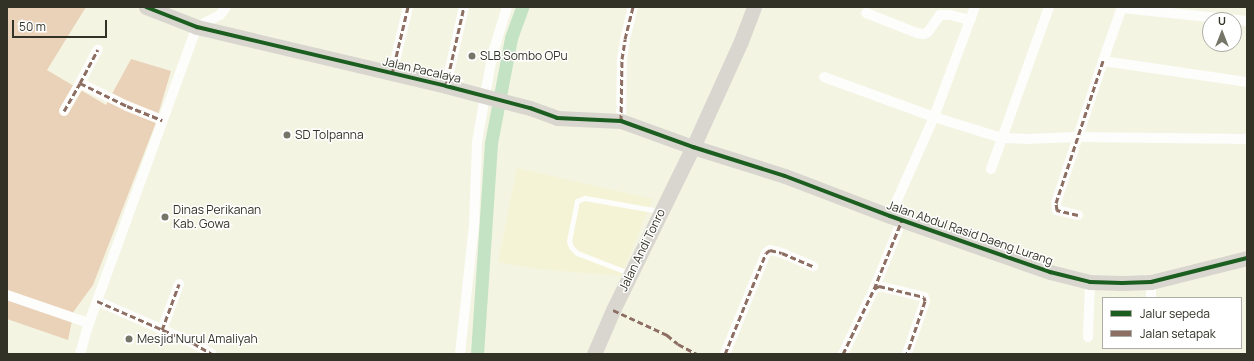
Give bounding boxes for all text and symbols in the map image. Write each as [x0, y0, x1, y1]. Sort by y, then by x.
scale bar [14, 12, 109, 38]
north arrow [1202, 12, 1242, 52]
text: U [1218, 13, 1226, 28]
text: 50 m [19, 18, 46, 35]
place label: SLB Sombo OPu [480, 49, 568, 63]
marker: SLB Sombo OPu [467, 51, 477, 61]
street label: Jalan Pacalaya [381, 54, 463, 86]
place label: SD Tolpanna [295, 128, 364, 142]
marker: SD Tolpanna [282, 130, 292, 140]
street label: Jalan Abdul Rasid Daeng Lurang [885, 198, 1055, 268]
place label: Dinas Perikanan Kab. Gowa [173, 203, 261, 231]
street label: Jalan Andi Tonro [616, 206, 668, 294]
marker: Dinas Perikanan Kab. Gowa [160, 212, 170, 222]
legend [1102, 297, 1242, 349]
text: Jalur sepeda [1140, 305, 1210, 322]
text: Jalan setapak [1140, 325, 1216, 342]
place label: Mesjid Nurul Amaliyah [137, 332, 258, 346]
marker: Mesjid Nurul Amaliyah [124, 334, 134, 344]

